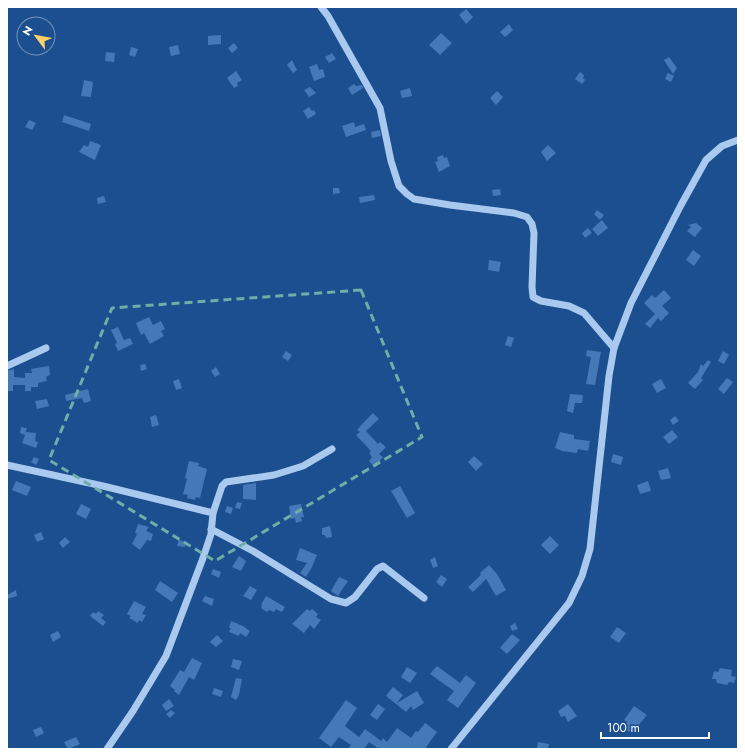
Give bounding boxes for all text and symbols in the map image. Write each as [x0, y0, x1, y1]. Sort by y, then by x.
north arrow [16, 16, 56, 56]
text: N [18, 23, 37, 39]
scale bar [601, 714, 709, 740]
text: 100 m [607, 719, 640, 737]

